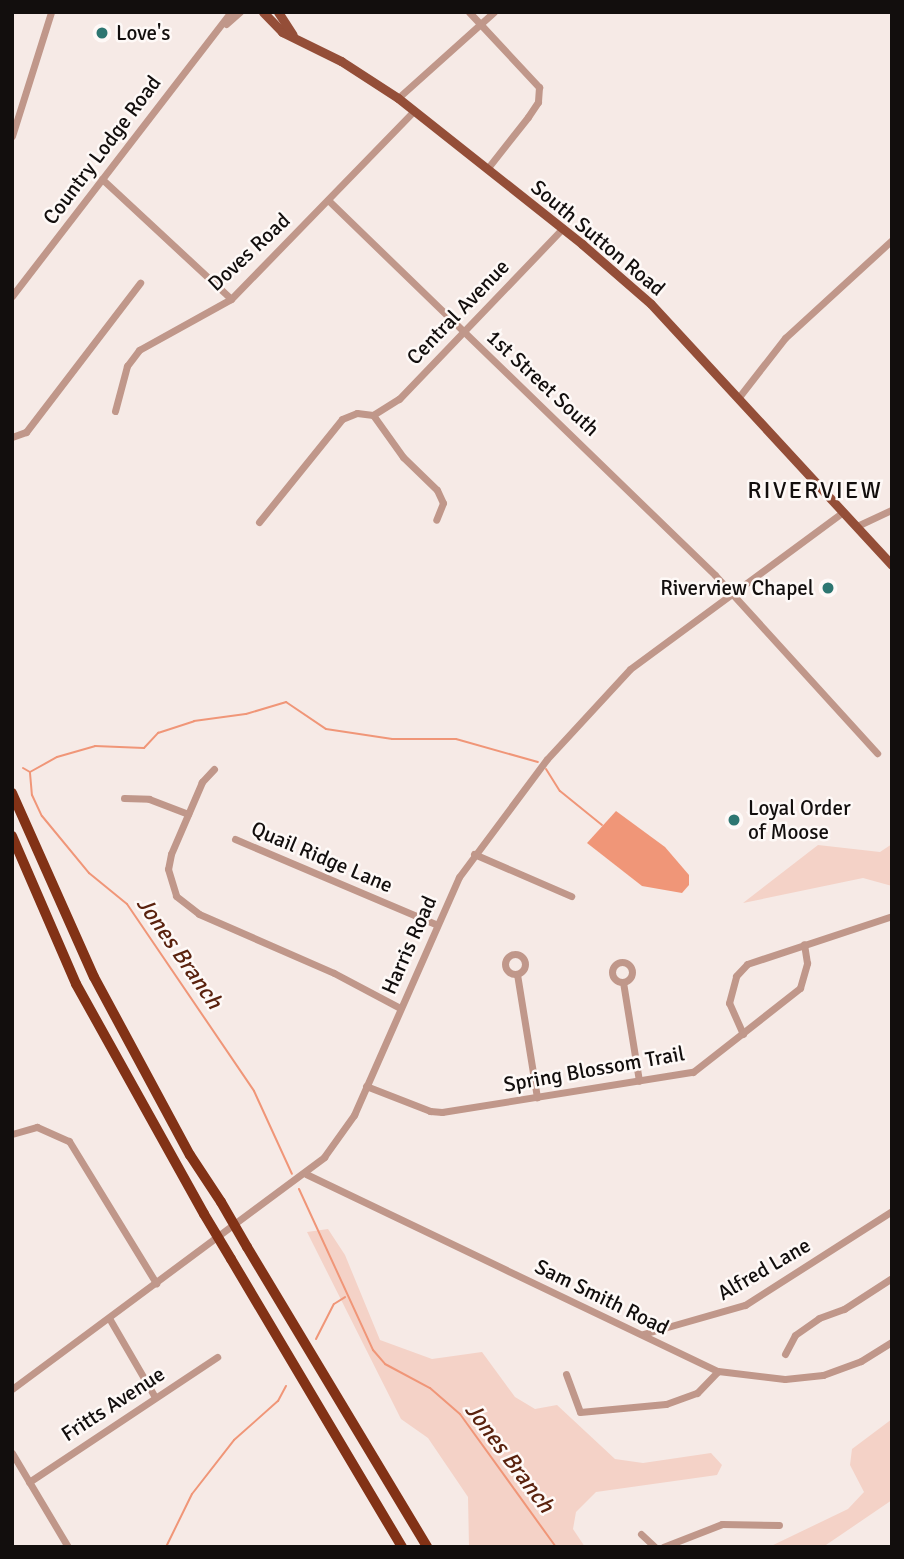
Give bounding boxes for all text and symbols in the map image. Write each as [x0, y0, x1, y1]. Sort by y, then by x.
place label: Love's [116, 20, 170, 46]
marker: Love's [94, 25, 110, 41]
street label: Country Lodge Road [38, 71, 166, 229]
street label: South Sutton Road [526, 175, 670, 301]
street label: Doves Road [203, 208, 295, 296]
street label: Central Avenue [402, 254, 514, 370]
street label: 1st Street South [481, 324, 605, 442]
district label: RIVERVIEW [748, 477, 882, 505]
place label: Riverview Chapel [660, 575, 814, 601]
marker: Riverview Chapel [820, 580, 836, 596]
place label: Loyal Order of Moose [748, 795, 851, 845]
marker: Loyal Order of Moose [726, 812, 742, 828]
street label: Quail Ridge Lane [247, 816, 397, 898]
water label: Jones Branch [130, 891, 228, 1015]
street label: Harris Road [376, 892, 442, 998]
street label: Spring Blossom Trail [502, 1041, 686, 1097]
street label: Alfred Lane [713, 1232, 815, 1306]
street label: Sam Smith Road [531, 1254, 673, 1340]
street label: Fritts Avenue [57, 1361, 169, 1447]
water label: Jones Branch [459, 1397, 559, 1519]

